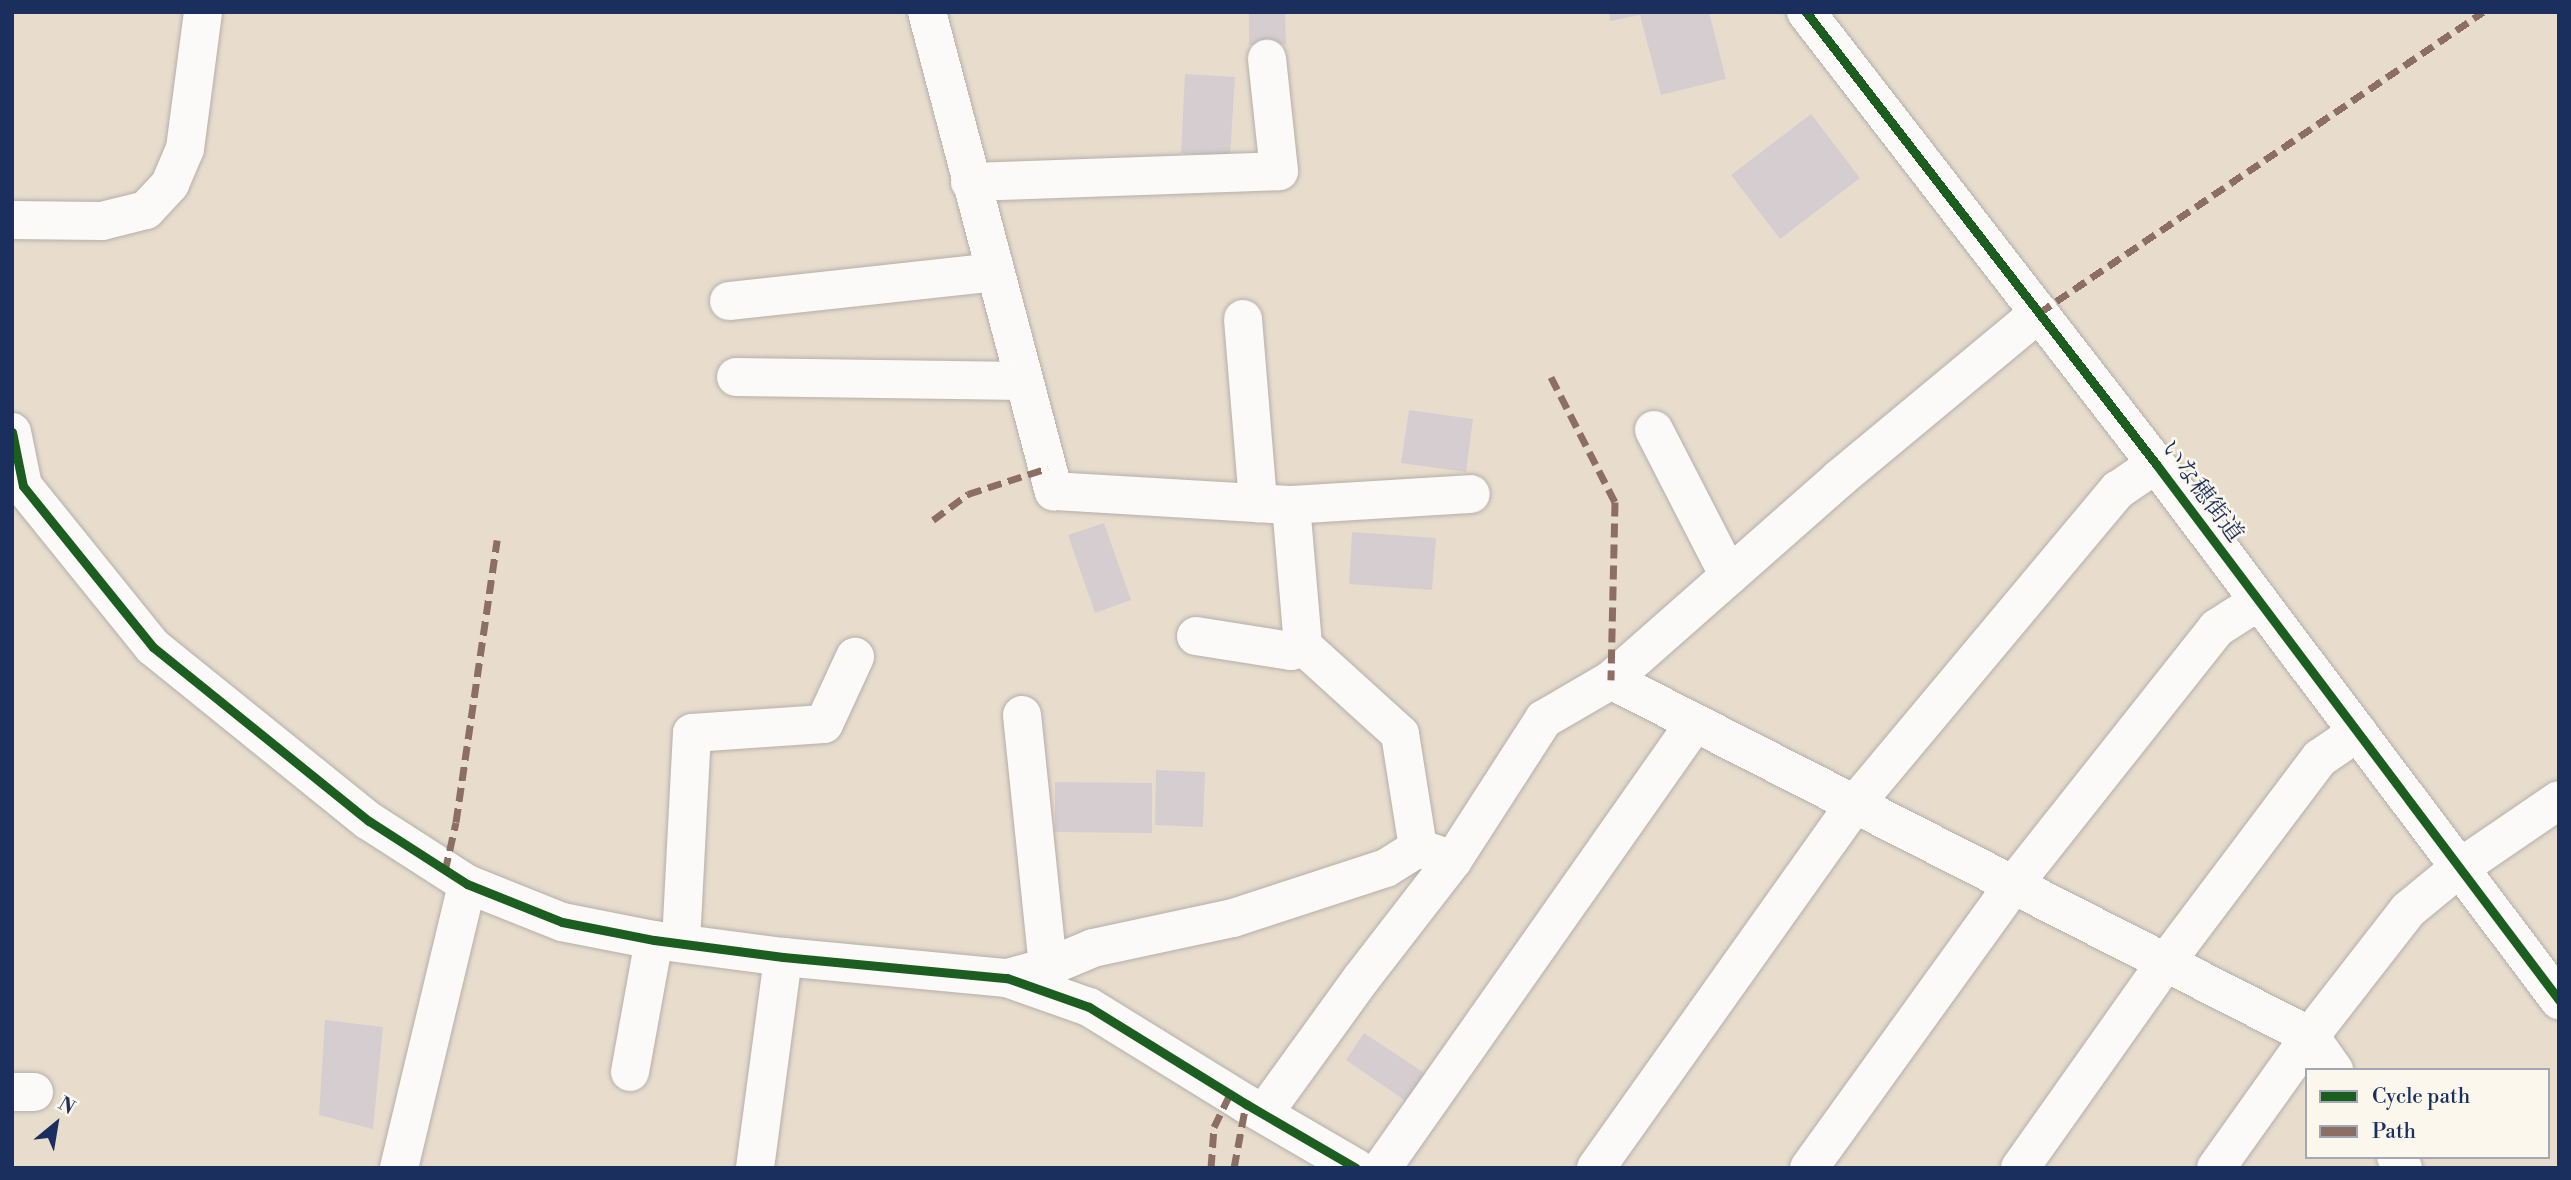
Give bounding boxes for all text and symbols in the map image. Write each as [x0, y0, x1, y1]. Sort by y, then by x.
street label: いな穂街道 [2153, 435, 2249, 549]
legend [2305, 1068, 2550, 1159]
text: Cycle path [2372, 1084, 2470, 1110]
north arrow [21, 1089, 91, 1159]
text: N [54, 1092, 79, 1120]
text: Path [2372, 1119, 2416, 1145]

